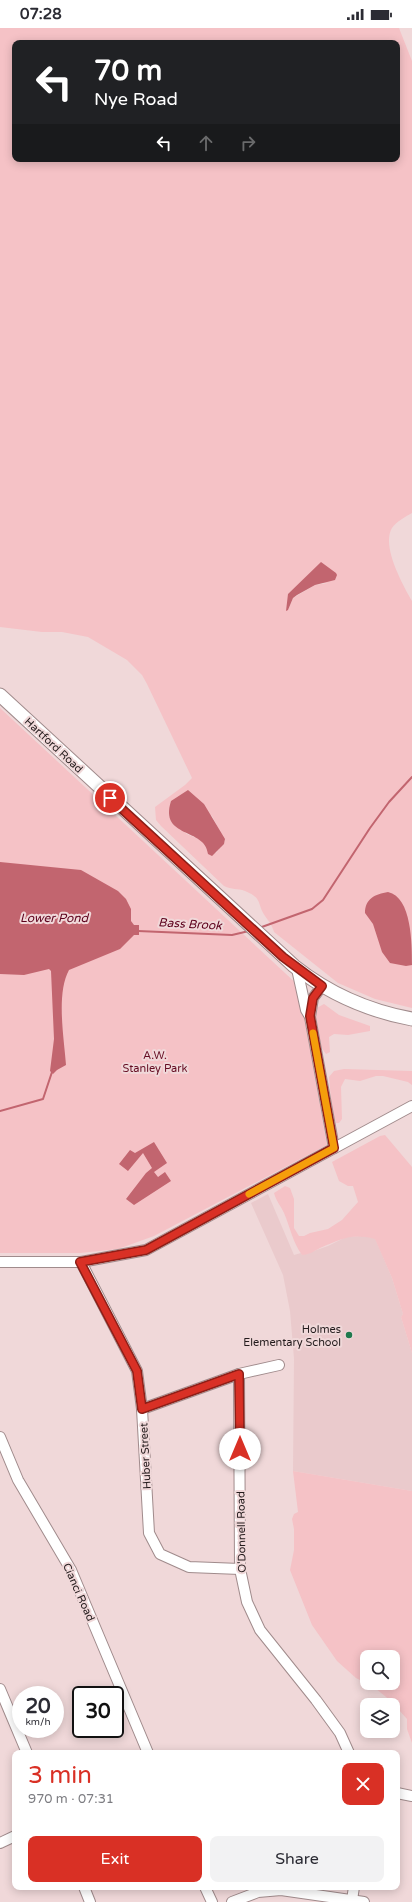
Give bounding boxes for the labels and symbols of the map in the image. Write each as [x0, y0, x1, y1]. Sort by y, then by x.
street label: Hartford Road [22, 715, 86, 776]
pin [93, 781, 127, 815]
water label: Lower Pond [20, 911, 89, 925]
water label: Bass Brook [158, 915, 224, 933]
park label: A.W. Stanley Park [123, 1049, 187, 1075]
place label: Holmes Elementary School [243, 1323, 341, 1349]
marker: Holmes Elementary School [344, 1330, 354, 1340]
street label: Huber Street [137, 1422, 154, 1490]
position arrow [219, 1428, 261, 1470]
street label: O'Donnell Road [234, 1491, 249, 1573]
street label: Cianci Road [60, 1561, 97, 1623]
speed limit sign: 30 [72, 1686, 124, 1738]

